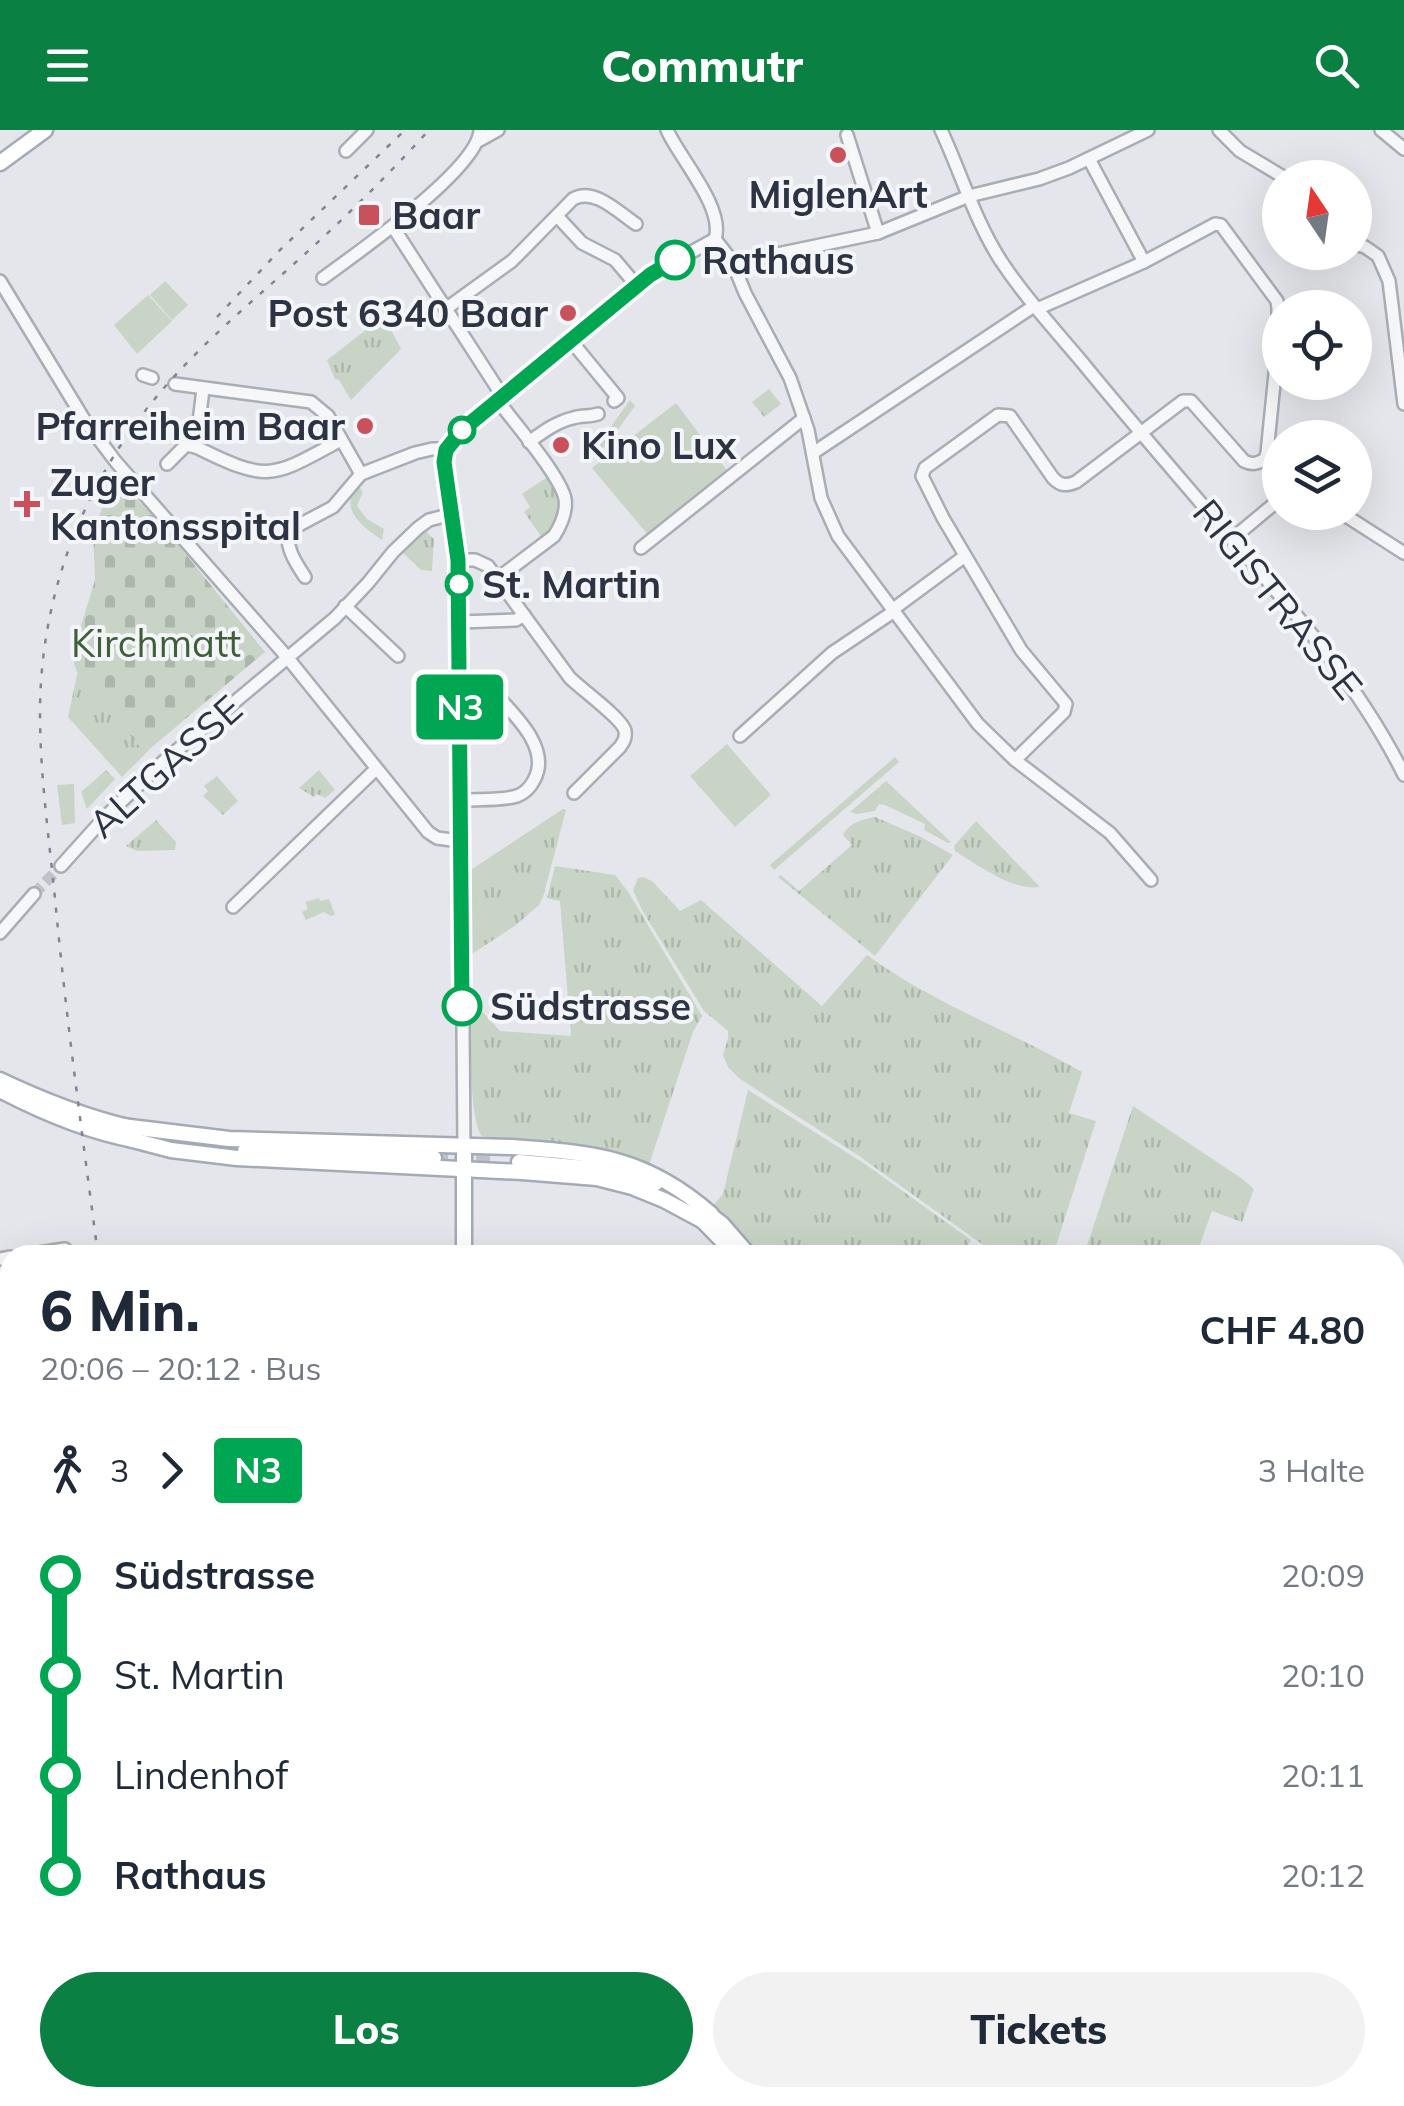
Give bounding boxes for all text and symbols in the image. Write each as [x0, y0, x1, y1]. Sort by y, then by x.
text: Commutr [601, 37, 803, 93]
icon: menu [40, 38, 95, 93]
icon: search [1309, 38, 1364, 93]
marker: MiglenArt [827, 144, 849, 166]
north arrow [1262, 160, 1372, 270]
map controls [1262, 160, 1372, 530]
place label: MiglenArt [748, 170, 928, 218]
place label: Baar [392, 191, 480, 239]
marker: Baar [356, 202, 382, 228]
place label: Rathaus [702, 236, 855, 284]
marker: Rathaus [656, 241, 694, 279]
place label: Post 6340 Baar [268, 289, 548, 337]
button: locate [1262, 290, 1372, 400]
marker: Post 6340 Baar [557, 302, 579, 324]
place label: Pfarreiheim Baar [36, 402, 345, 450]
marker: Pfarreiheim Baar [354, 415, 376, 437]
unlabelled marker [449, 417, 475, 443]
button: layers [1262, 420, 1372, 530]
place label: Kino Lux [581, 421, 738, 469]
marker: Kino Lux [550, 434, 572, 456]
place label: Zuger Kantonsspital [50, 458, 301, 550]
street label: RIGISTRASSE [1183, 489, 1373, 709]
marker: Zuger Kantonsspital [14, 491, 40, 517]
place label: St. Martin [482, 560, 661, 608]
marker: St. Martin [446, 571, 472, 597]
park label: Kirchmatt [71, 619, 241, 667]
line badge: N3 [415, 674, 505, 740]
street label: ALTGASSE [78, 685, 252, 847]
text: N3 [436, 685, 484, 729]
place label: Südstrasse [490, 982, 691, 1030]
marker: Südstrasse [443, 987, 481, 1025]
text: 6 Min. [40, 1276, 200, 1345]
text: CHF 4.80 [1200, 1306, 1365, 1354]
text: 20:06 – 20:12 · Bus [40, 1348, 321, 1388]
icon: walk [40, 1443, 95, 1498]
icon: forward [144, 1443, 199, 1498]
text: N3 [234, 1448, 282, 1492]
text: 3 [110, 1450, 129, 1490]
text: 3 Halte [1258, 1450, 1365, 1490]
text: Südstrasse [114, 1551, 315, 1599]
text: 20:09 [1281, 1555, 1365, 1595]
text: St. Martin [114, 1651, 285, 1699]
text: 20:10 [1281, 1655, 1365, 1695]
text: Lindenhof [114, 1751, 288, 1799]
text: 20:11 [1281, 1755, 1365, 1795]
text: Rathaus [114, 1851, 267, 1899]
text: 20:12 [1281, 1855, 1365, 1895]
button: Los [40, 1972, 693, 2087]
button: Tickets [713, 1972, 1365, 2087]

